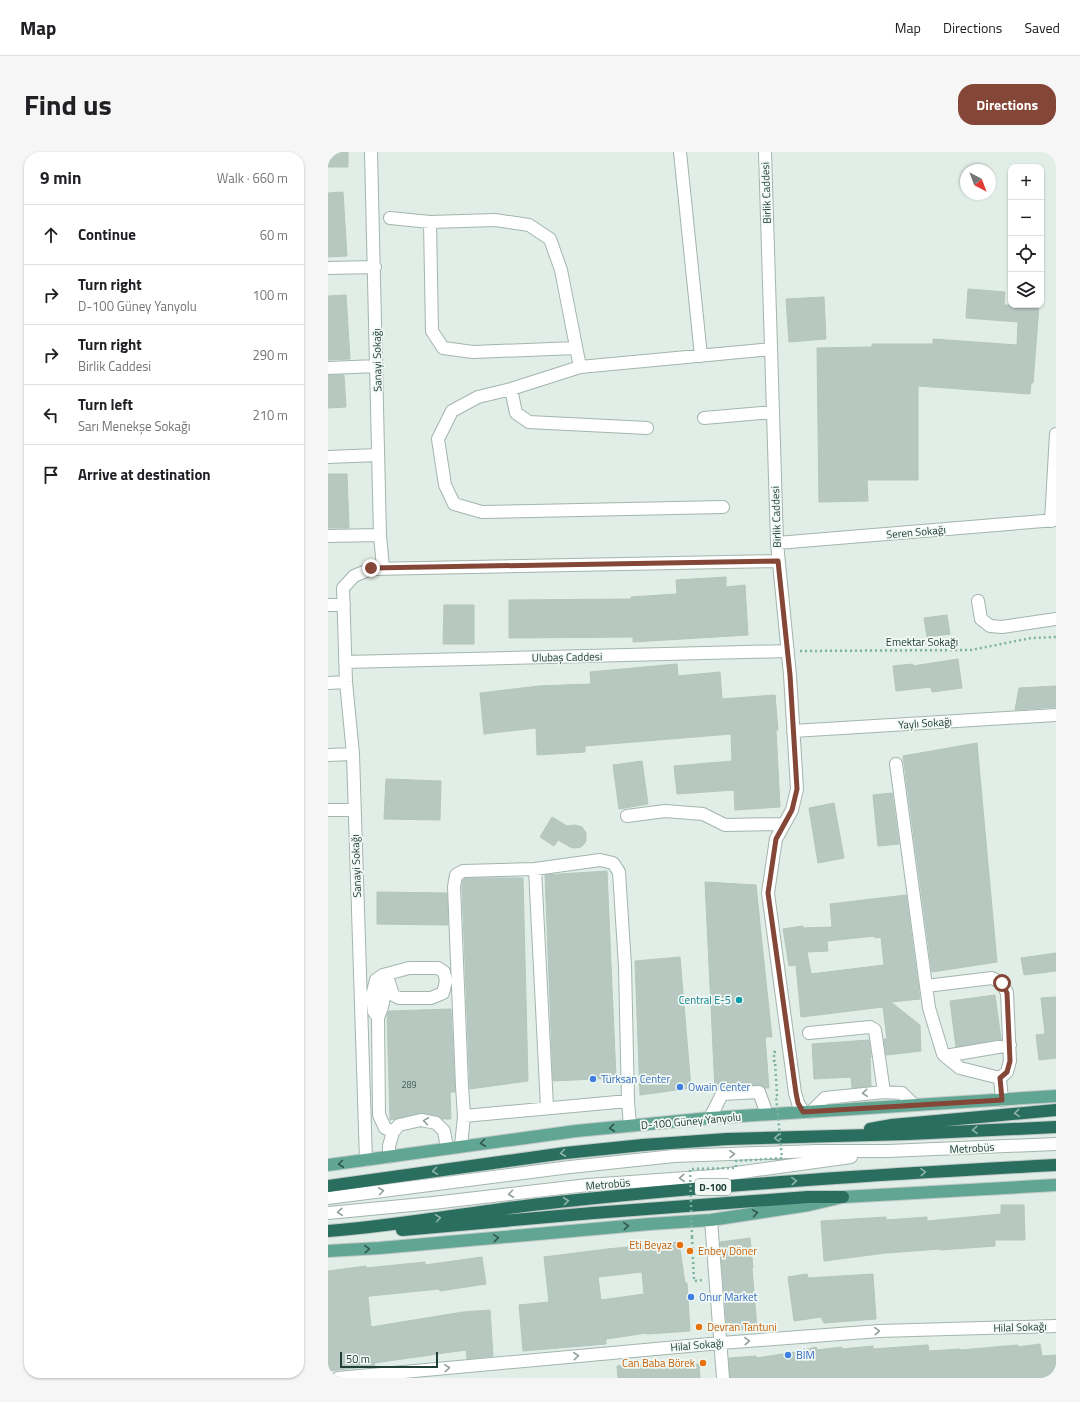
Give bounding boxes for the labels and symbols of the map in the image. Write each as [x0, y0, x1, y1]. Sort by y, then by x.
street label: Birlik Caddesi [757, 162, 775, 224]
north arrow [960, 164, 996, 200]
street label: Sanayi Sokağı [368, 328, 386, 392]
street label: Birlik Caddesi [767, 486, 785, 548]
street label: Seren Sokağı [886, 521, 946, 543]
route end [362, 559, 380, 577]
street label: Emektar Sokağı [886, 634, 958, 650]
street label: Ulubaş Caddesi [532, 648, 602, 666]
street label: Yaylı Sokağı [898, 713, 952, 733]
street label: Sanayi Sokağı [347, 834, 365, 898]
route start [993, 974, 1011, 992]
place label: Central E-5 [679, 992, 731, 1008]
marker: Central E-5 [734, 995, 744, 1005]
place label: Türksan Center [601, 1071, 670, 1087]
marker: Türksan Center [588, 1074, 598, 1084]
house number: 289 [401, 1078, 417, 1091]
place label: Owain Center [688, 1079, 751, 1095]
marker: Owain Center [675, 1082, 685, 1092]
one-way arrow [862, 1089, 868, 1098]
street label: D-100 Güney Yanyolu [640, 1109, 742, 1133]
one-way arrow [1014, 1109, 1020, 1118]
one-way arrow [423, 1117, 429, 1126]
one-way arrow [609, 1123, 615, 1132]
one-way arrow [972, 1126, 978, 1135]
one-way arrow [774, 1134, 780, 1142]
one-way arrow [480, 1139, 486, 1148]
street label: Metrobüs [949, 1139, 995, 1157]
one-way arrow [560, 1148, 567, 1157]
one-way arrow [729, 1150, 735, 1158]
one-way arrow [338, 1159, 344, 1168]
one-way arrow [432, 1166, 438, 1175]
one-way arrow [920, 1168, 926, 1177]
street label: Metrobüs [585, 1174, 631, 1194]
one-way arrow [679, 1174, 685, 1183]
one-way arrow [791, 1176, 797, 1185]
road number: D-100 [695, 1179, 731, 1195]
one-way arrow [378, 1187, 384, 1196]
one-way arrow [508, 1189, 514, 1198]
one-way arrow [563, 1197, 570, 1206]
one-way arrow [337, 1207, 343, 1216]
one-way arrow [752, 1209, 758, 1218]
one-way arrow [435, 1214, 441, 1223]
one-way arrow [623, 1222, 629, 1231]
one-way arrow [493, 1233, 499, 1242]
place label: Eti Beyaz [629, 1237, 672, 1253]
marker: Eti Beyaz [675, 1240, 685, 1250]
place label: Enbey Döner [698, 1243, 757, 1259]
one-way arrow [364, 1244, 370, 1253]
marker: Enbey Döner [685, 1246, 695, 1256]
place label: Onur Market [699, 1289, 757, 1305]
marker: Onur Market [686, 1292, 696, 1302]
street label: Hilal Sokağı [993, 1318, 1047, 1336]
place label: Devran Tantuni [707, 1319, 777, 1335]
marker: Devran Tantuni [694, 1322, 704, 1332]
one-way arrow [874, 1327, 880, 1336]
street label: Hilal Sokağı [670, 1335, 724, 1355]
one-way arrow [744, 1337, 750, 1346]
place label: BİM [796, 1347, 815, 1363]
scale bar [340, 1350, 438, 1369]
marker: BİM [783, 1350, 793, 1360]
one-way arrow [573, 1352, 579, 1361]
place label: Can Baba Börek [622, 1355, 696, 1371]
marker: Can Baba Börek [698, 1358, 708, 1368]
one-way arrow [443, 1364, 450, 1373]

